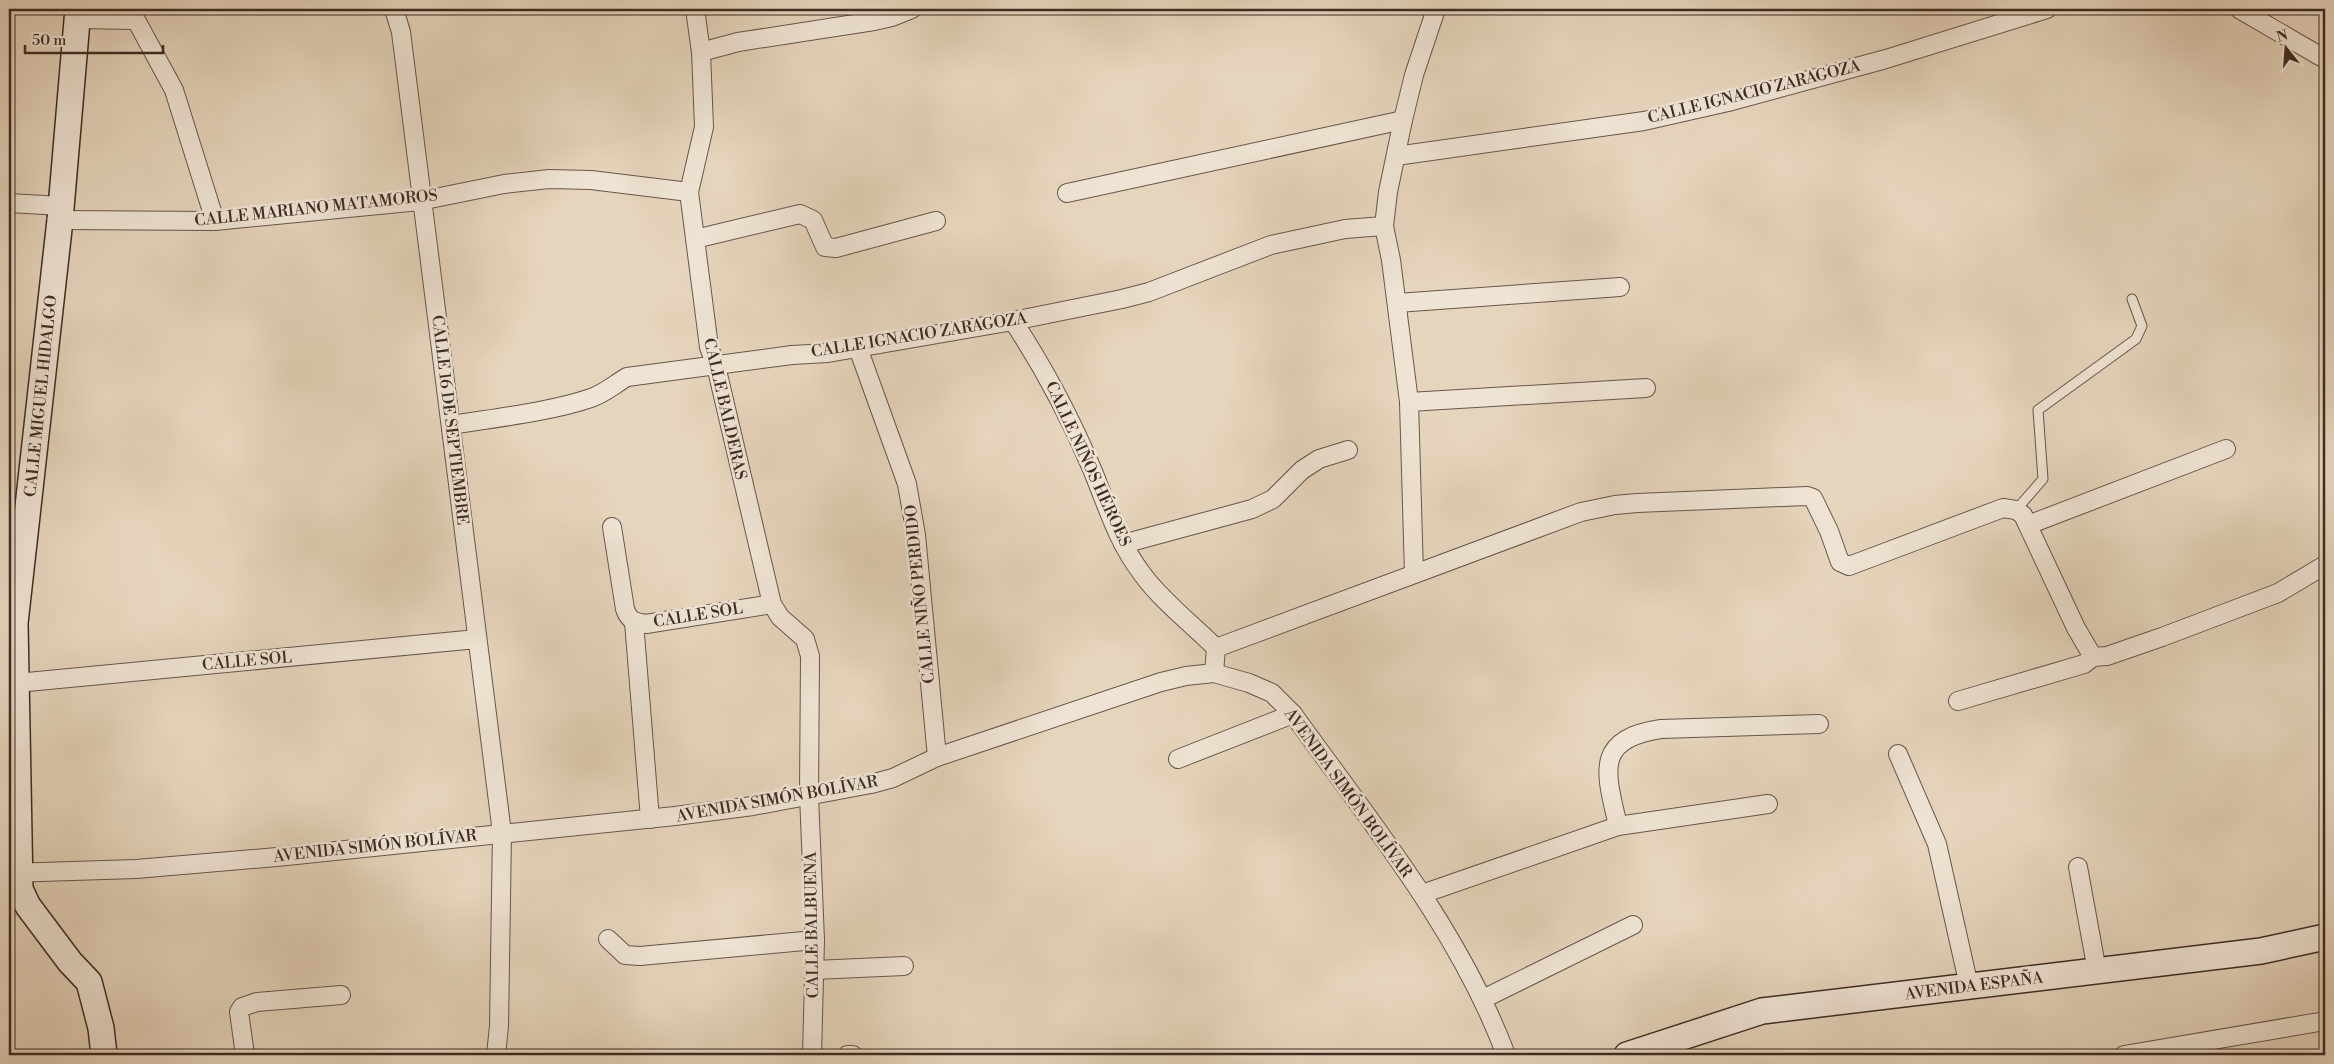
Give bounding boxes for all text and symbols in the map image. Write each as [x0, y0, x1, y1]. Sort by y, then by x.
scale bar [25, 22, 162, 54]
north arrow [2262, 22, 2312, 72]
text: N [2275, 26, 2290, 47]
text: 50 m [32, 31, 66, 50]
street label: CALLE IGNACIO ZARAGOZA [1646, 56, 1863, 128]
street label: CALLE MARIANO MATAMOROS [193, 185, 439, 231]
street label: CALLE MIGUEL HIDALGO [20, 294, 62, 498]
street label: CALLE IGNACIO ZARAGOZA [810, 308, 1029, 362]
street label: CALLE 16 DE SEPTIEMBRE [427, 314, 473, 526]
street label: CALLE BALDERAS [699, 336, 751, 482]
street label: CALLE NIÑOS HÉROES [1041, 377, 1138, 550]
street label: CALLE NIÑO PERDIDO [898, 504, 939, 685]
street label: CALLE SOL [652, 598, 745, 632]
street label: CALLE SOL [201, 647, 293, 675]
street label: AVENIDA SIMÓN BOLÍVAR [1279, 703, 1418, 882]
street label: AVENIDA SIMÓN BOLÍVAR [673, 769, 880, 827]
street label: AVENIDA SIMÓN BOLÍVAR [271, 823, 479, 867]
street label: CALLE BALBUENA [801, 850, 823, 999]
street label: AVENIDA ESPAÑA [1902, 964, 2045, 1005]

